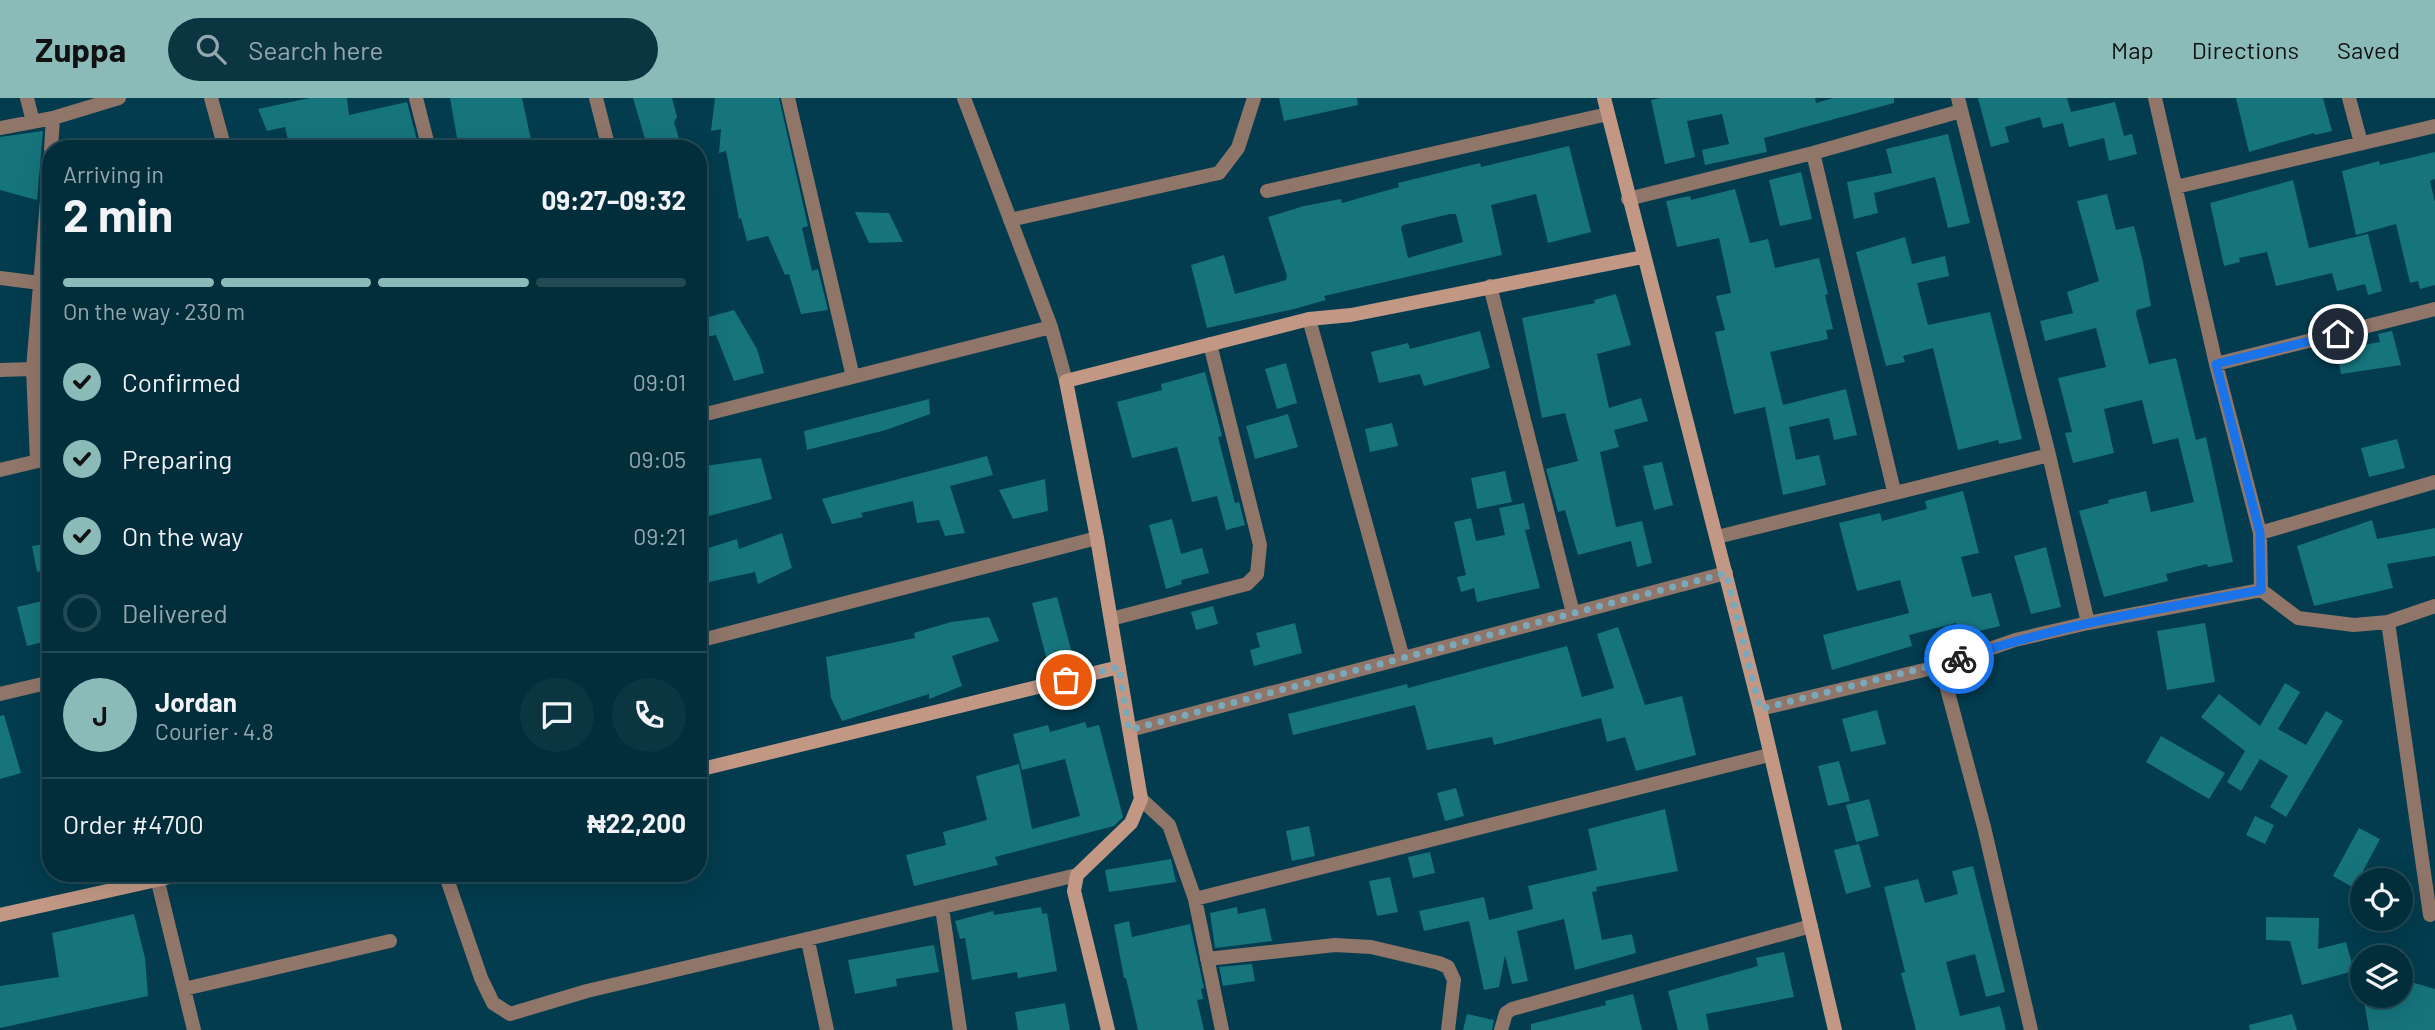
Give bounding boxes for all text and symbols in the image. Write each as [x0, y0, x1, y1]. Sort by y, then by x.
search box [168, 18, 658, 81]
text: Zuppa [35, 29, 126, 69]
icon: search [192, 30, 230, 68]
text: Search here [248, 34, 383, 65]
text: Map [2111, 35, 2154, 64]
text: Directions [2192, 35, 2299, 64]
text: Saved [2337, 35, 2400, 64]
text: Arriving in [63, 160, 164, 188]
text: 09:27–09:32 [541, 184, 686, 215]
text: 2 min [63, 186, 173, 241]
text: On the way · 230 m [63, 297, 245, 325]
pin [2308, 304, 2368, 364]
icon: home [2319, 315, 2357, 353]
icon: check [63, 363, 101, 401]
text: Confirmed [122, 366, 241, 397]
text: 09:01 [633, 368, 686, 396]
icon: check [63, 440, 101, 478]
text: Preparing [122, 443, 232, 474]
text: 09:05 [628, 445, 686, 473]
icon: check [63, 517, 101, 555]
text: On the way [122, 520, 243, 551]
text: 09:21 [633, 522, 686, 550]
text: Delivered [122, 597, 228, 628]
courier [1924, 624, 1994, 694]
icon: bike [1940, 640, 1978, 678]
pin [1036, 650, 1096, 710]
icon: bag [1047, 661, 1085, 699]
button: chat [520, 678, 594, 752]
button: phone [612, 678, 686, 752]
text: Jordan [155, 686, 237, 717]
text: J [92, 700, 108, 731]
text: Courier · 4.8 [155, 717, 274, 745]
text: ₦22,200 [587, 807, 686, 838]
text: Order #4700 [63, 808, 204, 839]
map controls [2350, 868, 2413, 1008]
button: locate [2350, 868, 2413, 931]
button: layers [2350, 945, 2413, 1008]

